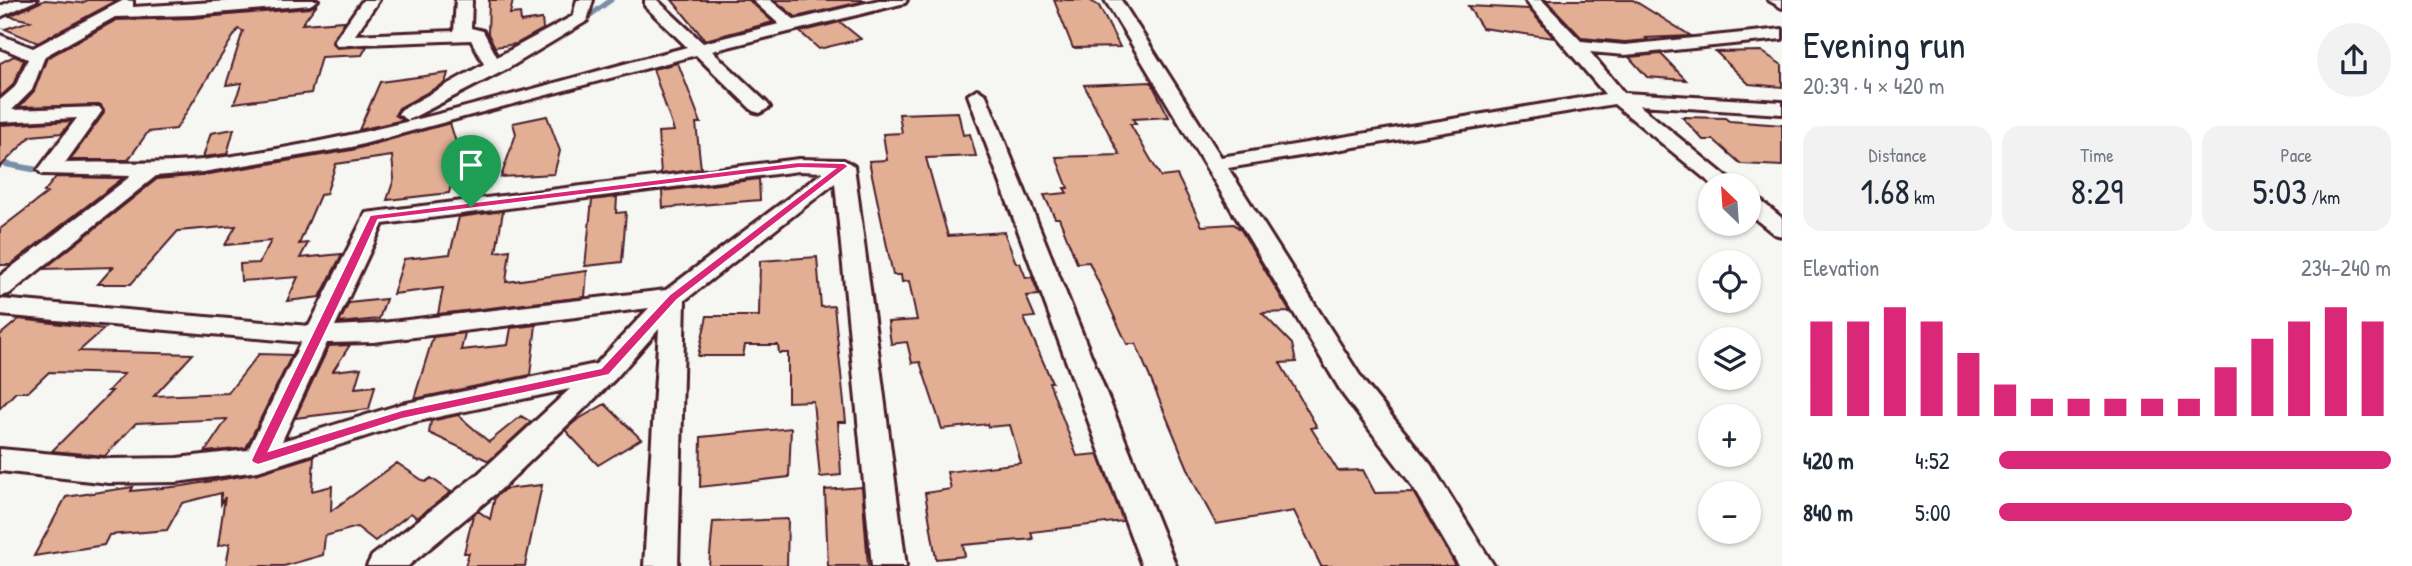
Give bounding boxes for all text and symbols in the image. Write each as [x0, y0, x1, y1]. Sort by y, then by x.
text: Evening run [1803, 18, 1966, 70]
button: share [2317, 23, 2391, 97]
text: 20:39 · 4 × 420 m [1803, 70, 1944, 101]
pin [441, 135, 501, 207]
text: Distance [1869, 142, 1927, 168]
text: Time [2080, 142, 2114, 168]
text: Pace [2281, 142, 2312, 168]
icon: arrive [452, 146, 490, 184]
text: 1.68 [1860, 168, 1910, 215]
text: 8:29 [2071, 168, 2123, 215]
text: 5:03 [2253, 168, 2307, 215]
north arrow [1698, 173, 1760, 236]
map controls [1698, 173, 1761, 544]
text: km [1910, 184, 1935, 210]
text: /km [2307, 184, 2340, 210]
button: locate [1698, 250, 1761, 313]
text: Elevation [1803, 252, 1879, 283]
text: 234–240 m [2301, 252, 2391, 283]
button: layers [1698, 327, 1761, 390]
button: + [1698, 404, 1761, 467]
text: 420 m [1803, 445, 1854, 476]
text: 4:52 [1915, 445, 1949, 476]
button: − [1698, 481, 1761, 544]
text: 840 m [1803, 497, 1853, 528]
text: 5:00 [1915, 497, 1951, 528]

